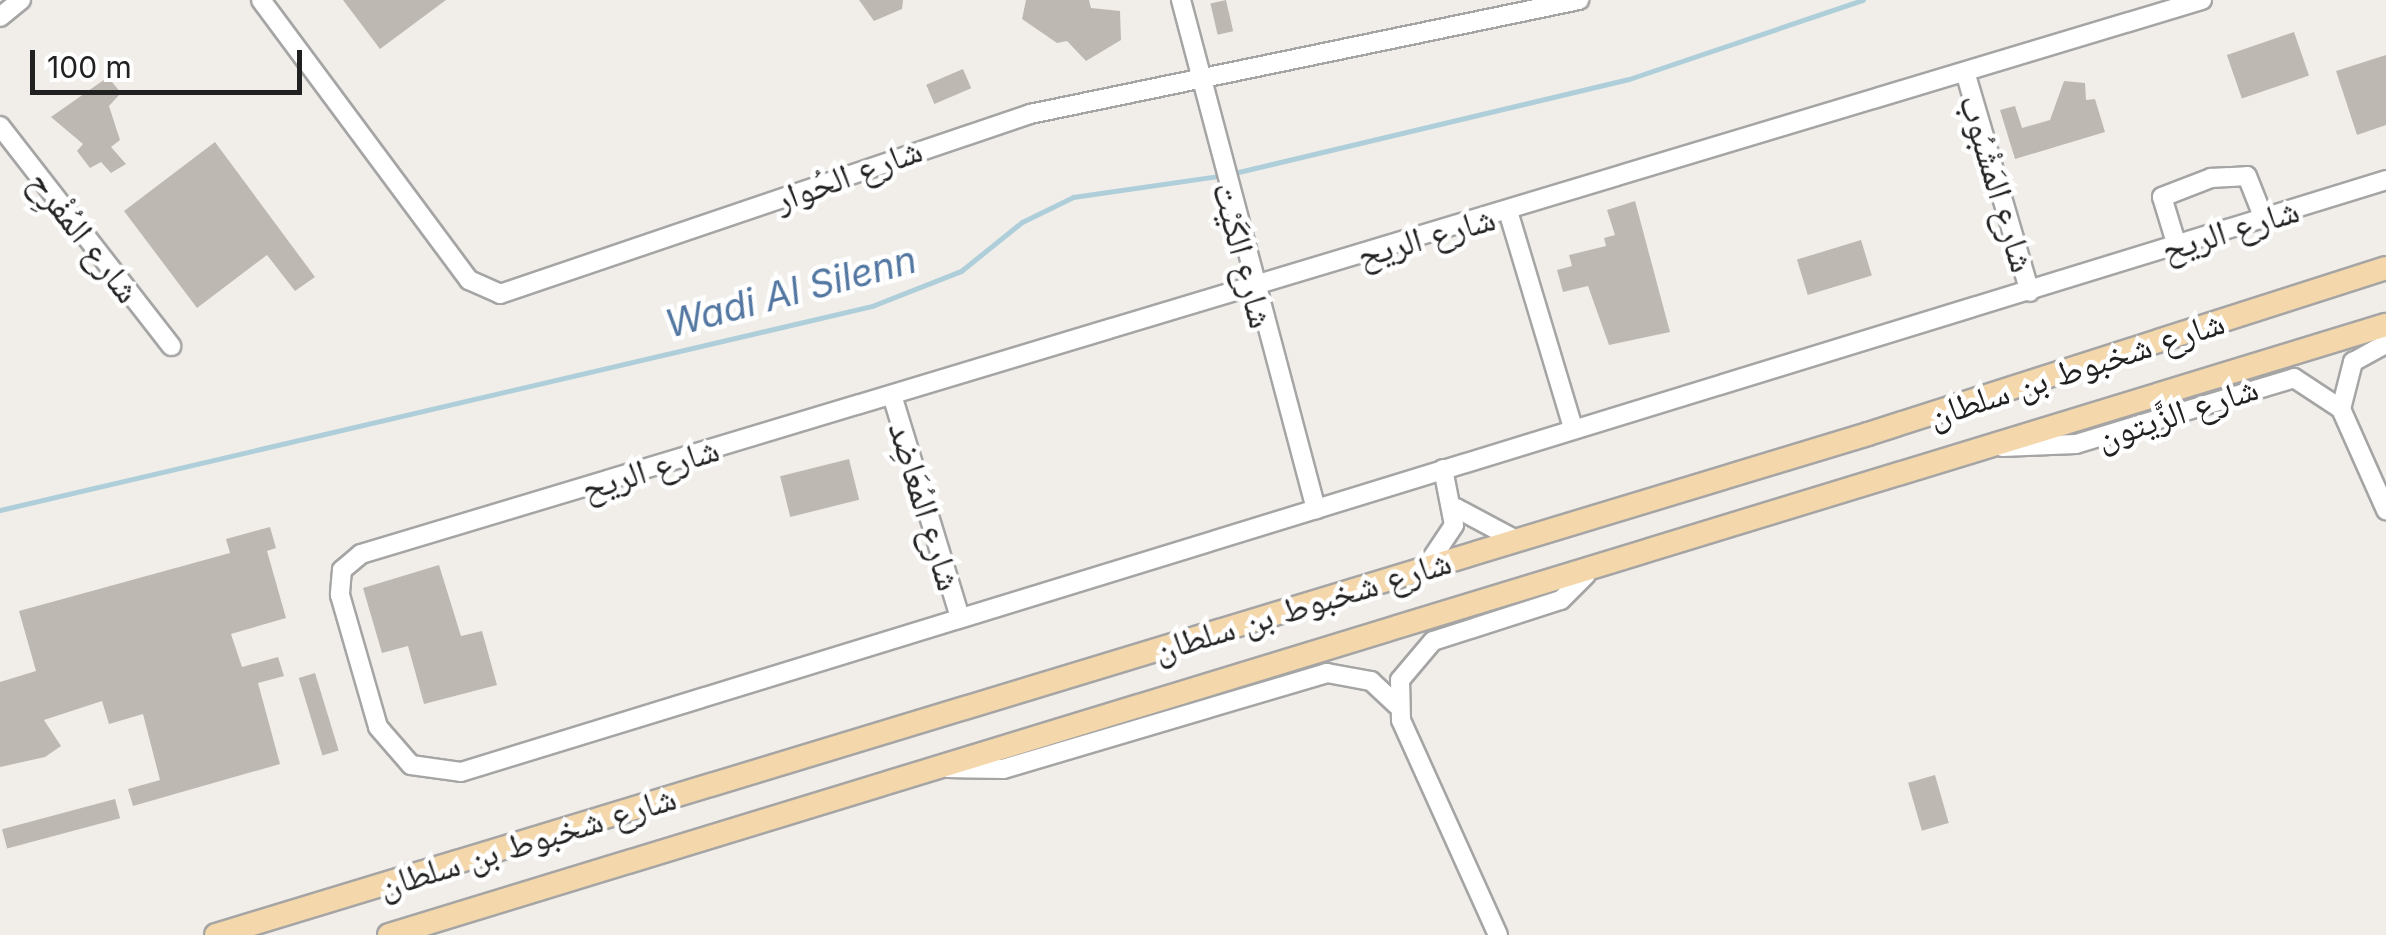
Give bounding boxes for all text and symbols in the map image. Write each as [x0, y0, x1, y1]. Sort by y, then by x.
scale bar [35, 30, 308, 92]
text: 100 m [47, 49, 132, 85]
street label: شارع المَشْبُوب [1951, 89, 2045, 277]
street label: شارع الحُوار [769, 128, 927, 220]
street label: شارع المُفْرِح [20, 161, 150, 311]
street label: شارع الكَيْت [1204, 177, 1284, 333]
street label: شارع الريح [2156, 188, 2304, 270]
street label: شارع الريح [1352, 196, 1500, 276]
water label: Wadi Al Silenn [661, 237, 921, 347]
street label: شارع شخبوط بن سلطان [1923, 300, 2229, 436]
street label: شارع الزَّيتون [2091, 366, 2263, 458]
street label: شارع المُعَاضِد [880, 417, 972, 595]
street label: شارع الريح [576, 427, 724, 509]
street label: شارع شخبوط بن سلطان [1148, 540, 1456, 670]
street label: شارع شخبوط بن سلطان [373, 776, 681, 906]

